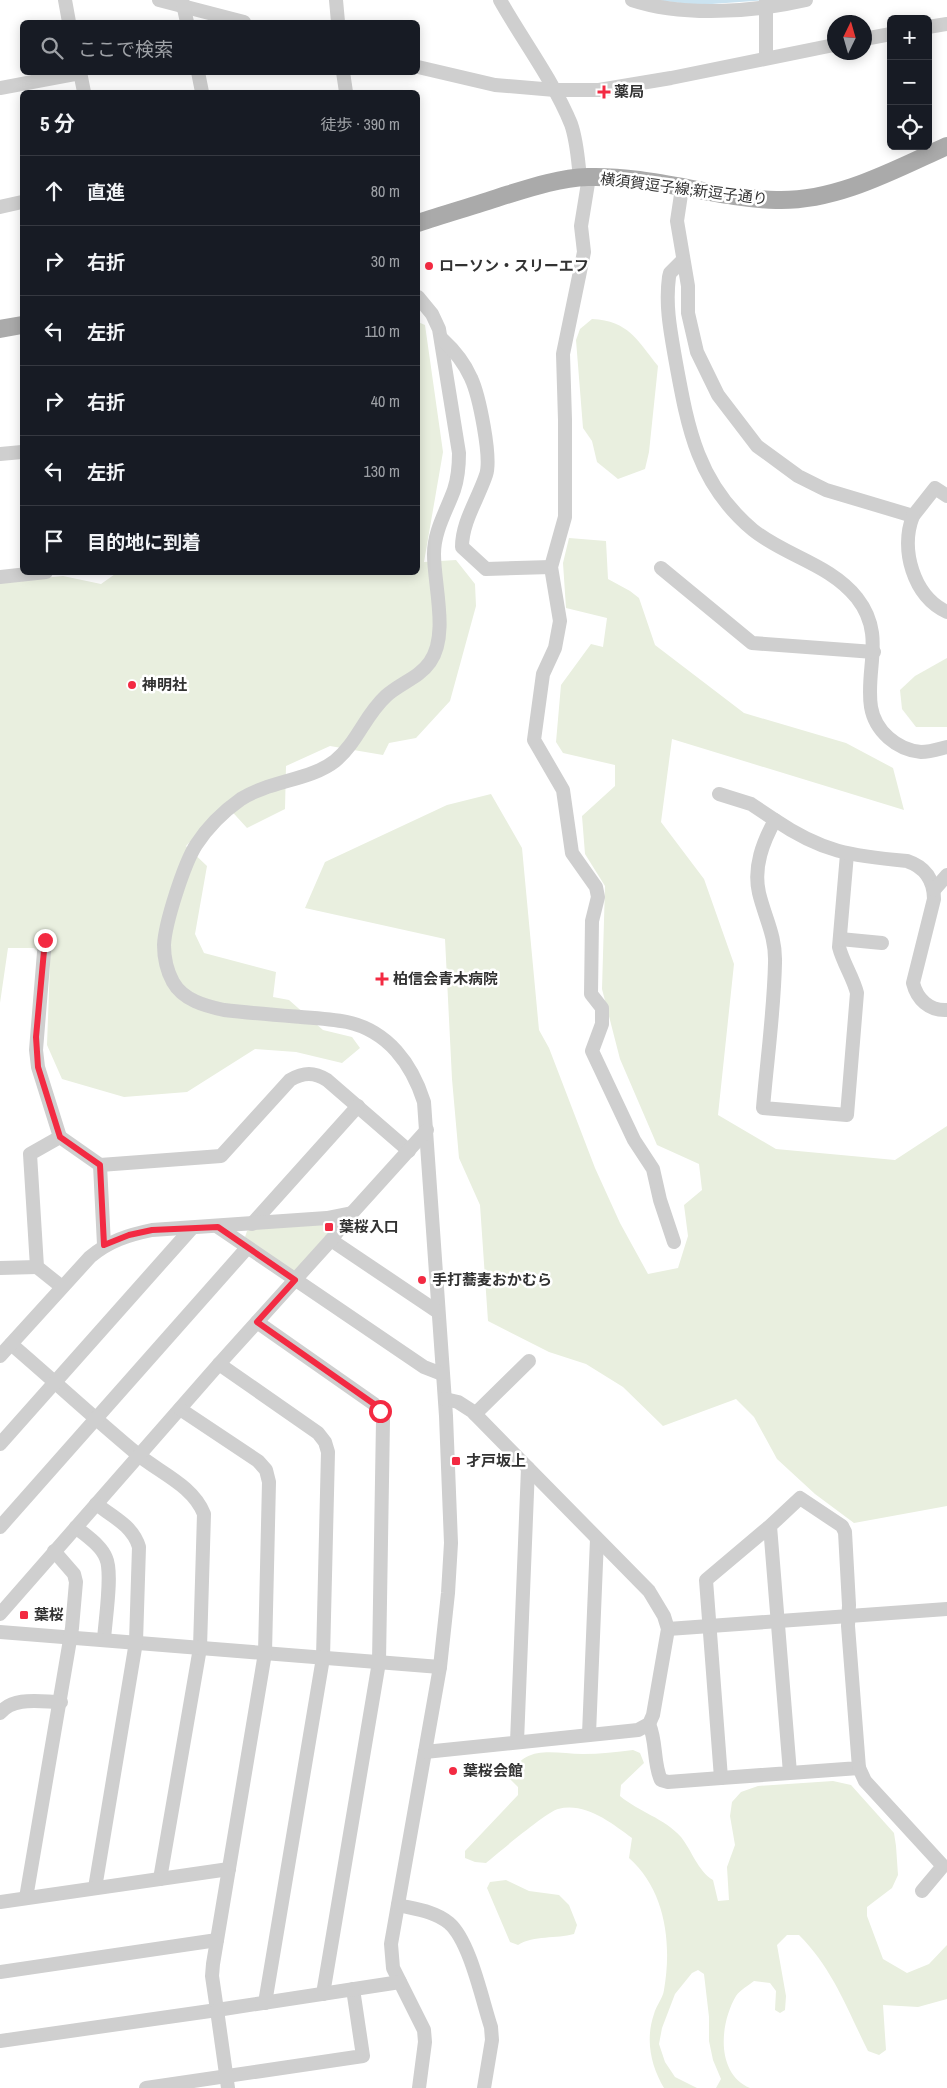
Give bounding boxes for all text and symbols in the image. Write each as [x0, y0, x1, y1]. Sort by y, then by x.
north arrow [827, 15, 872, 60]
map controls [887, 15, 932, 150]
button: + [887, 15, 932, 60]
search box [20, 20, 420, 75]
icon: search [38, 34, 66, 62]
text: ここで検索 [78, 36, 173, 62]
button: − [887, 60, 932, 105]
place label: 薬局 [614, 81, 644, 102]
marker: 薬局 [598, 86, 610, 98]
button: locate [887, 105, 932, 150]
text: 5 分 [40, 109, 75, 138]
text: 徒歩 · 390 m [321, 113, 400, 135]
street label: 横須賀逗子線;新逗子通り [599, 168, 769, 209]
icon: ahead [40, 177, 68, 205]
text: 直進 [87, 179, 125, 205]
text: 80 m [371, 180, 400, 202]
icon: right [40, 247, 68, 275]
text: 右折 [87, 249, 125, 275]
text: 30 m [371, 250, 400, 272]
place label: ローソン・スリーエフ [439, 255, 589, 276]
marker: ローソン・スリーエフ [423, 260, 435, 272]
icon: left [40, 317, 68, 345]
text: 左折 [87, 319, 125, 345]
text: 110 m [364, 320, 400, 342]
icon: right [40, 387, 68, 415]
text: 右折 [87, 389, 125, 415]
text: 40 m [371, 390, 400, 412]
icon: left [40, 457, 68, 485]
text: 左折 [87, 459, 125, 485]
text: 130 m [364, 460, 400, 482]
icon: arrive [40, 527, 68, 555]
text: 目的地に到着 [87, 529, 201, 555]
place label: 神明社 [141, 674, 187, 695]
marker: 神明社 [126, 679, 138, 691]
route end [34, 929, 57, 952]
place label: 柏信会青木病院 [393, 968, 498, 989]
marker: 柏信会青木病院 [375, 972, 389, 986]
place label: 葉桜入口 [339, 1216, 399, 1237]
marker: 葉桜入口 [323, 1221, 335, 1233]
place label: 手打蕎麦おかむら [432, 1269, 552, 1290]
marker: 手打蕎麦おかむら [416, 1274, 428, 1286]
route start [369, 1400, 392, 1423]
place label: 才戸坂上 [466, 1450, 526, 1471]
marker: 才戸坂上 [450, 1455, 462, 1467]
place label: 葉桜 [34, 1604, 64, 1625]
marker: 葉桜 [18, 1609, 30, 1621]
place label: 葉桜会館 [463, 1760, 523, 1781]
marker: 葉桜会館 [447, 1765, 459, 1777]

